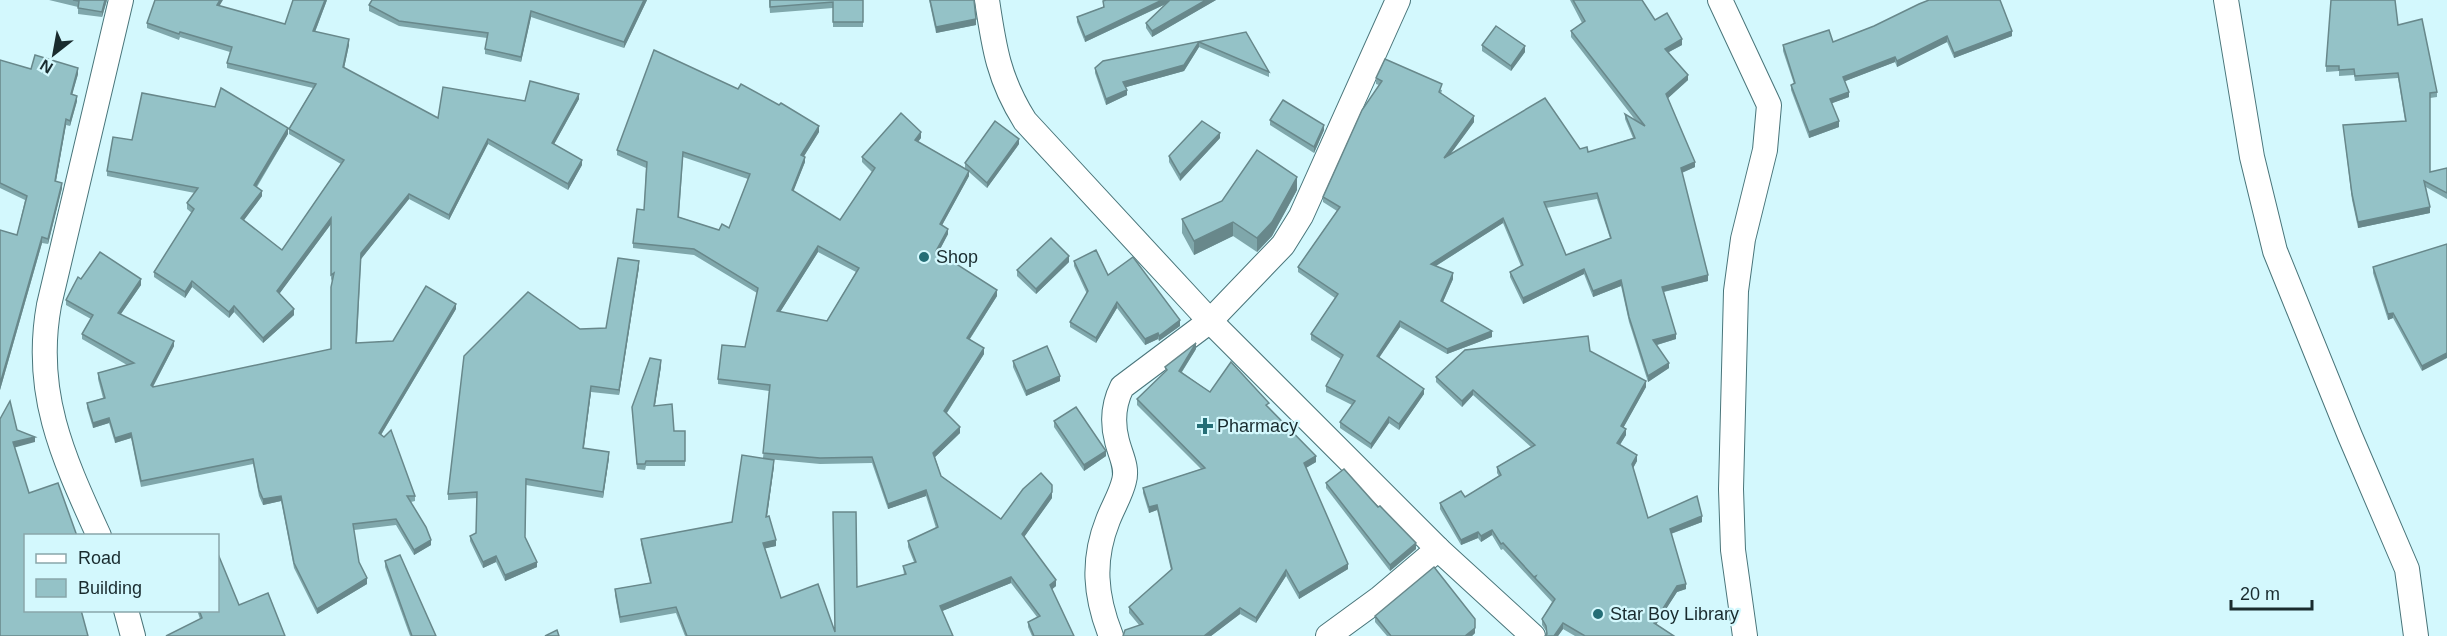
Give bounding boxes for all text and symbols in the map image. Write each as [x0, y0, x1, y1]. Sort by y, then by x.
north arrow [24, 24, 84, 84]
text: N [37, 56, 56, 77]
place label: Shop [936, 247, 978, 267]
marker: Shop [917, 250, 931, 264]
place label: Pharmacy [1217, 416, 1298, 436]
marker: Pharmacy [1198, 419, 1212, 433]
legend [24, 534, 219, 612]
text: Road [78, 548, 121, 568]
scale bar [2231, 573, 2312, 611]
text: Building [78, 578, 142, 598]
text: 20 m [2240, 584, 2280, 604]
place label: Star Boy Library [1610, 604, 1739, 624]
marker: Star Boy Library [1591, 607, 1605, 621]

